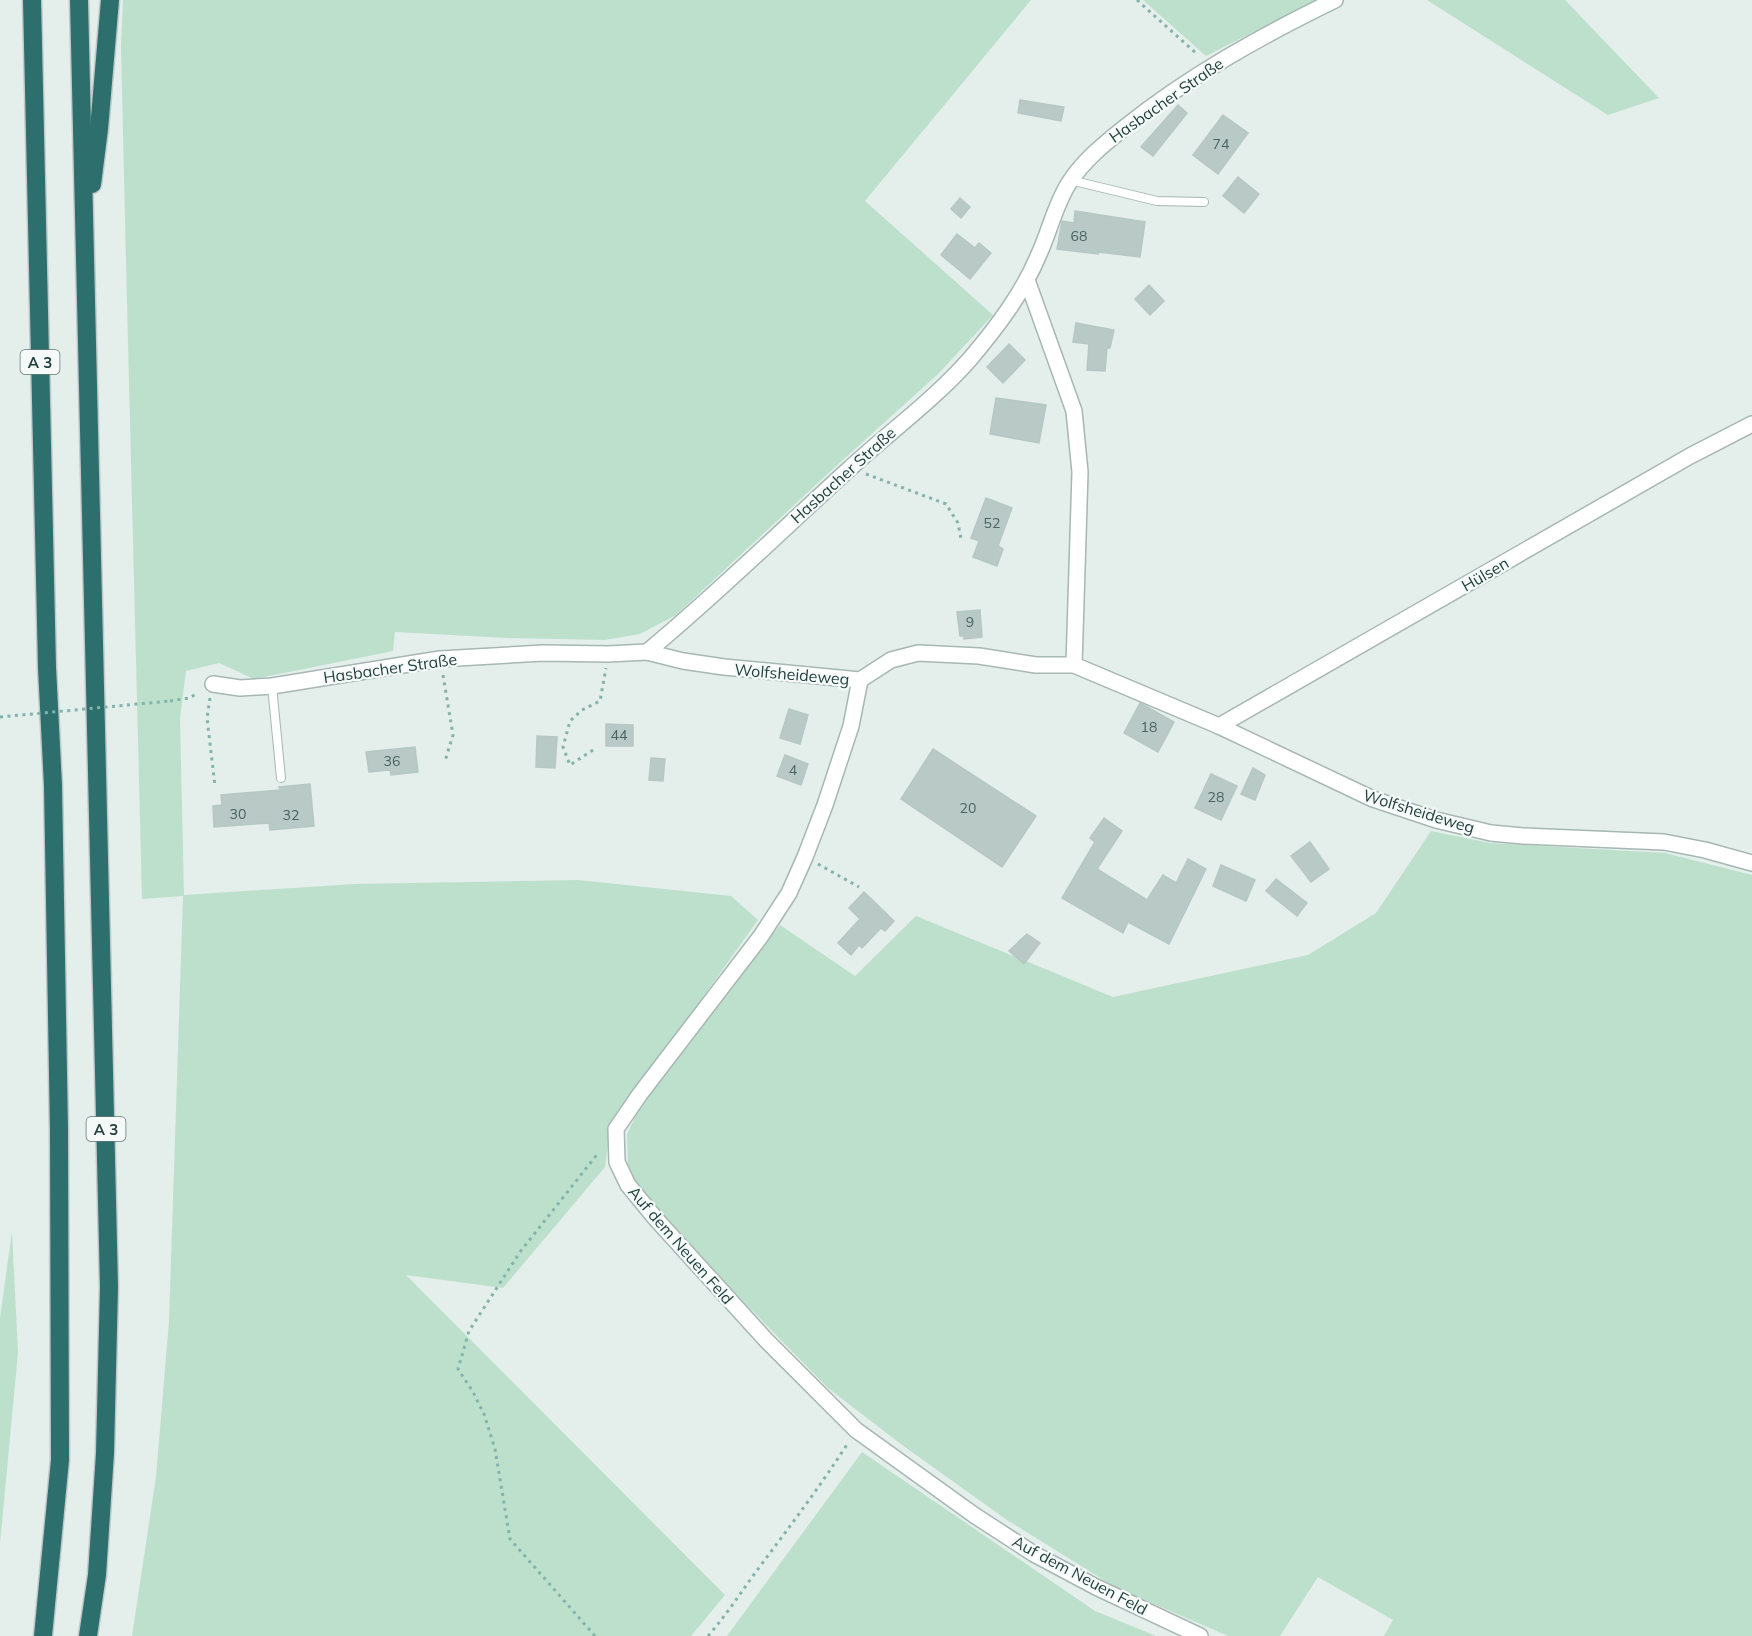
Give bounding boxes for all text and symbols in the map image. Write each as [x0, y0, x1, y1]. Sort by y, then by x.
street label: Hasbacher Straße [1105, 53, 1227, 147]
house number: 74 [1213, 135, 1230, 153]
house number: 68 [1071, 227, 1087, 245]
road number: A 3 [20, 350, 60, 374]
street label: Hasbacher Straße [786, 423, 900, 527]
house number: 52 [984, 514, 1000, 532]
street label: Hülsen [1458, 553, 1512, 595]
house number: 9 [966, 613, 974, 631]
street label: Hasbacher Straße [322, 649, 458, 687]
street label: Wolfsheideweg [734, 659, 850, 689]
house number: 18 [1141, 718, 1157, 736]
house number: 44 [611, 726, 628, 744]
house number: 36 [384, 752, 400, 770]
house number: 4 [789, 761, 798, 779]
street label: Wolfsheideweg [1361, 785, 1477, 837]
house number: 28 [1208, 788, 1224, 806]
house number: 20 [960, 799, 976, 817]
house number: 30 [230, 805, 246, 823]
house number: 32 [283, 806, 299, 824]
road number: A 3 [86, 1117, 126, 1141]
street label: Auf dem Neuen Feld [624, 1182, 738, 1308]
street label: Auf dem Neuen Feld [1009, 1531, 1151, 1619]

